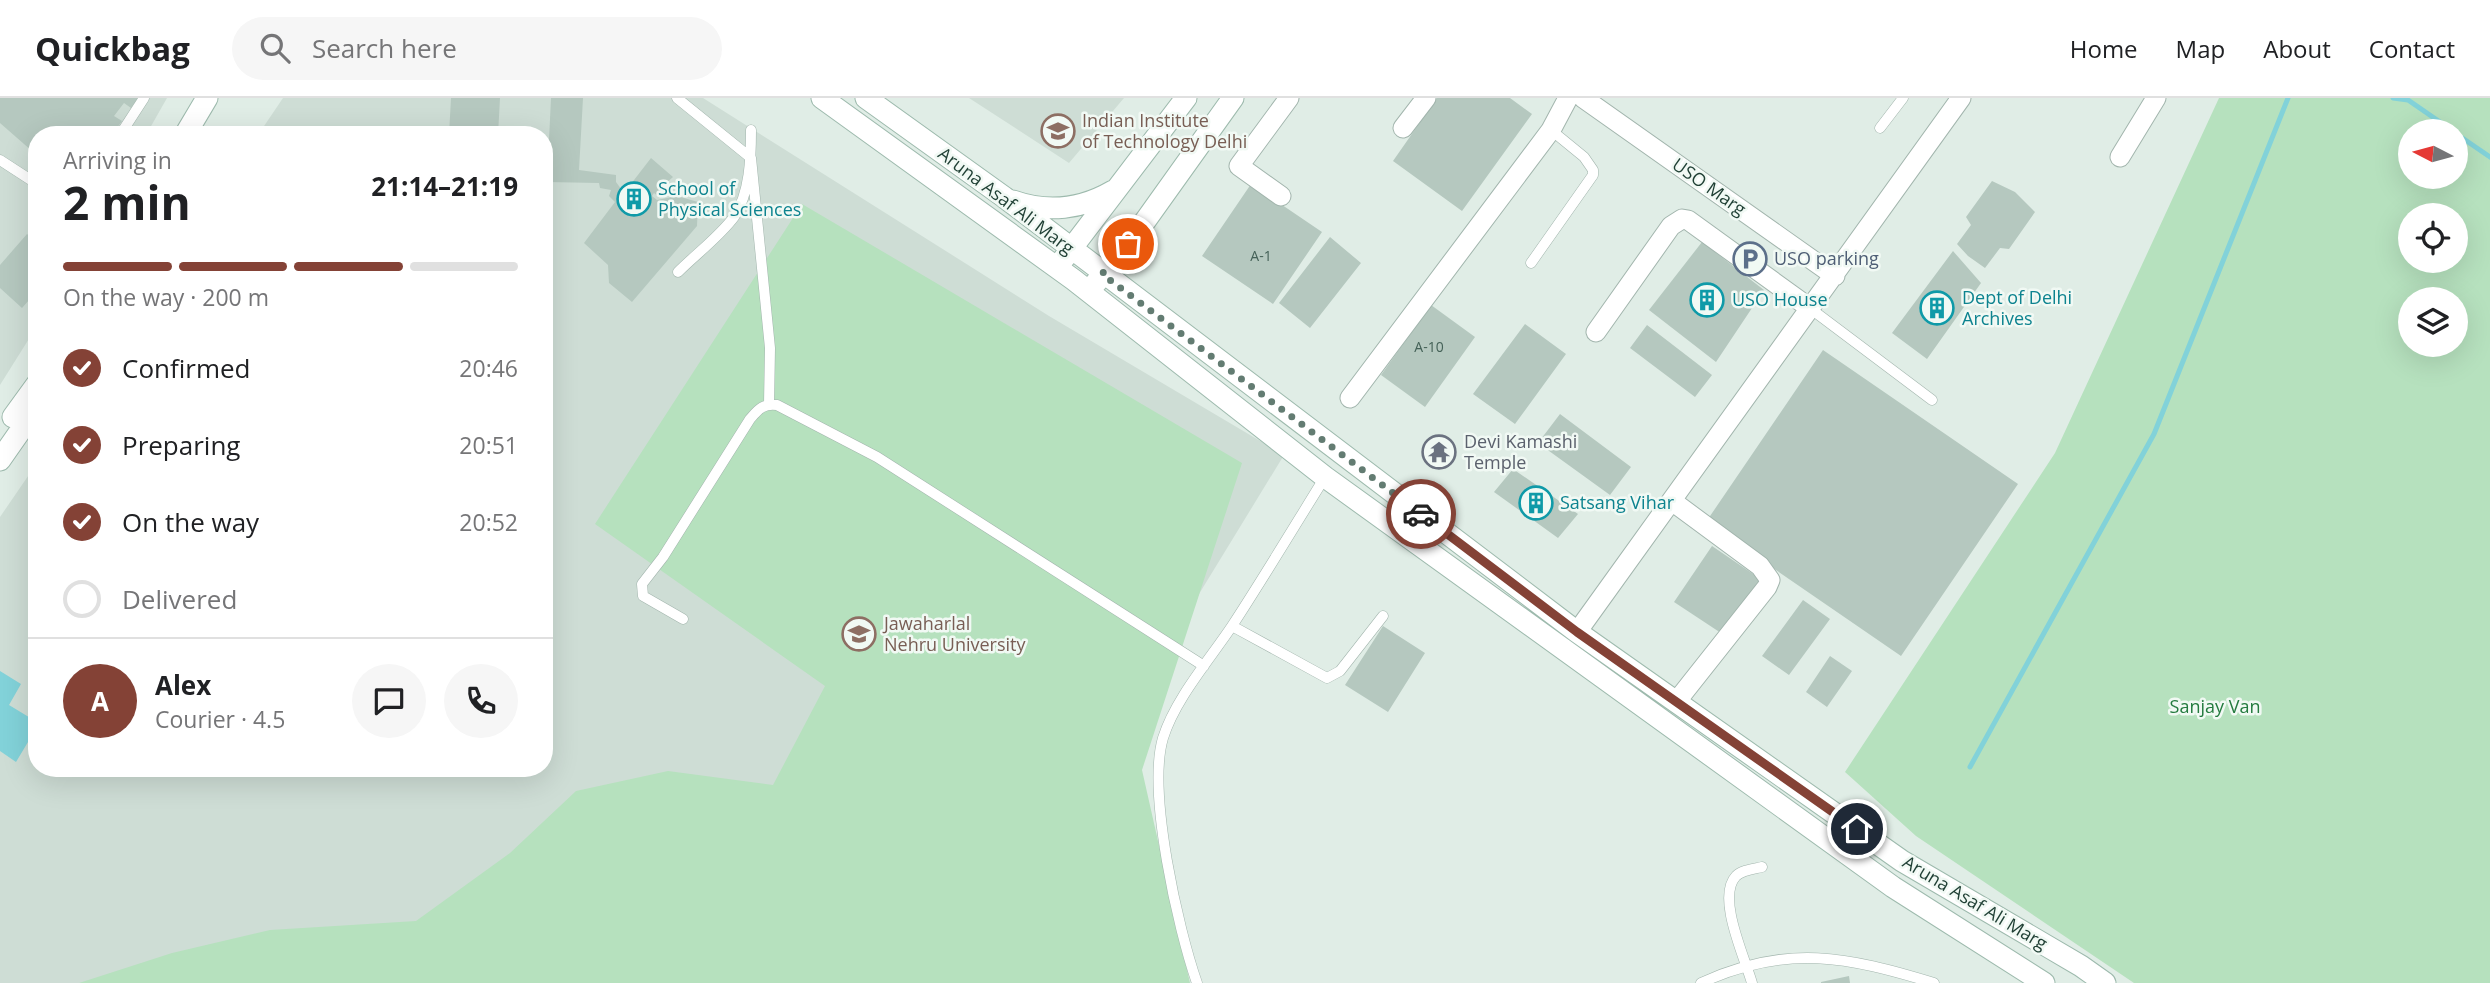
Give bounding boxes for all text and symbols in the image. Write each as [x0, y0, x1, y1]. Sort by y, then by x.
search box [232, 17, 722, 80]
text: Quickbag [35, 26, 190, 71]
icon: search [256, 29, 294, 67]
text: Search here [312, 30, 457, 66]
text: Home [2070, 32, 2138, 65]
text: Map [2176, 32, 2225, 65]
text: About [2263, 32, 2331, 65]
text: Contact [2369, 32, 2455, 65]
place label: Indian Institute of Technology Delhi [1082, 108, 1247, 153]
school or university icon: Indian Institute of Technology Delhi [1039, 112, 1077, 150]
north arrow [2398, 119, 2468, 189]
map controls [2398, 119, 2468, 357]
street label: Aruna Asaf Ali Marg [934, 141, 1080, 259]
text: Arriving in [63, 144, 172, 176]
street label: USO Marg [1668, 152, 1751, 221]
text: 21:14–21:19 [371, 168, 518, 204]
text: 2 min [63, 171, 191, 233]
place label: School of Physical Sciences [658, 176, 801, 221]
building icon: School of Physical Sciences [615, 180, 653, 218]
button: locate [2398, 203, 2468, 273]
pin [1098, 214, 1158, 274]
icon: bag [1109, 225, 1147, 263]
parking icon: USO parking [1731, 240, 1769, 278]
house number: A-1 [1250, 246, 1272, 265]
place label: USO parking [1774, 246, 1879, 270]
text: On the way · 200 m [63, 281, 269, 313]
building icon: USO House [1688, 281, 1726, 319]
place label: Dept of Delhi Archives [1962, 285, 2072, 330]
place label: USO House [1732, 287, 1828, 311]
button: layers [2398, 287, 2468, 357]
building icon: Dept of Delhi Archives [1918, 289, 1956, 327]
house number: A-10 [1414, 337, 1444, 356]
icon: check [63, 349, 101, 387]
text: Confirmed [122, 350, 250, 386]
text: 20:46 [459, 352, 518, 384]
icon: check [63, 426, 101, 464]
text: Preparing [122, 427, 240, 463]
text: 20:51 [459, 429, 518, 461]
place label: Devi Kamashi Temple [1464, 429, 1577, 474]
temple icon: Devi Kamashi Temple [1420, 433, 1458, 471]
courier [1386, 479, 1456, 549]
building icon: Satsang Vihar [1517, 484, 1555, 522]
place label: Satsang Vihar [1560, 490, 1675, 514]
icon: car [1402, 495, 1440, 533]
icon: check [63, 503, 101, 541]
text: On the way [122, 504, 259, 540]
text: 20:52 [459, 506, 518, 538]
text: Delivered [122, 581, 237, 617]
place label: Jawaharlal Nehru University [882, 611, 1026, 656]
school or university icon: Jawaharlal Nehru University [840, 615, 878, 653]
button: chat [352, 664, 426, 738]
button: phone [444, 664, 518, 738]
text: Alex [155, 667, 211, 703]
text: A [91, 683, 109, 719]
park label: Sanjay Van [2170, 694, 2260, 718]
text: Courier · 4.5 [155, 703, 285, 735]
pin [1827, 799, 1887, 859]
icon: home [1838, 810, 1876, 848]
street label: Aruna Asaf Ali Marg [1899, 849, 2052, 955]

